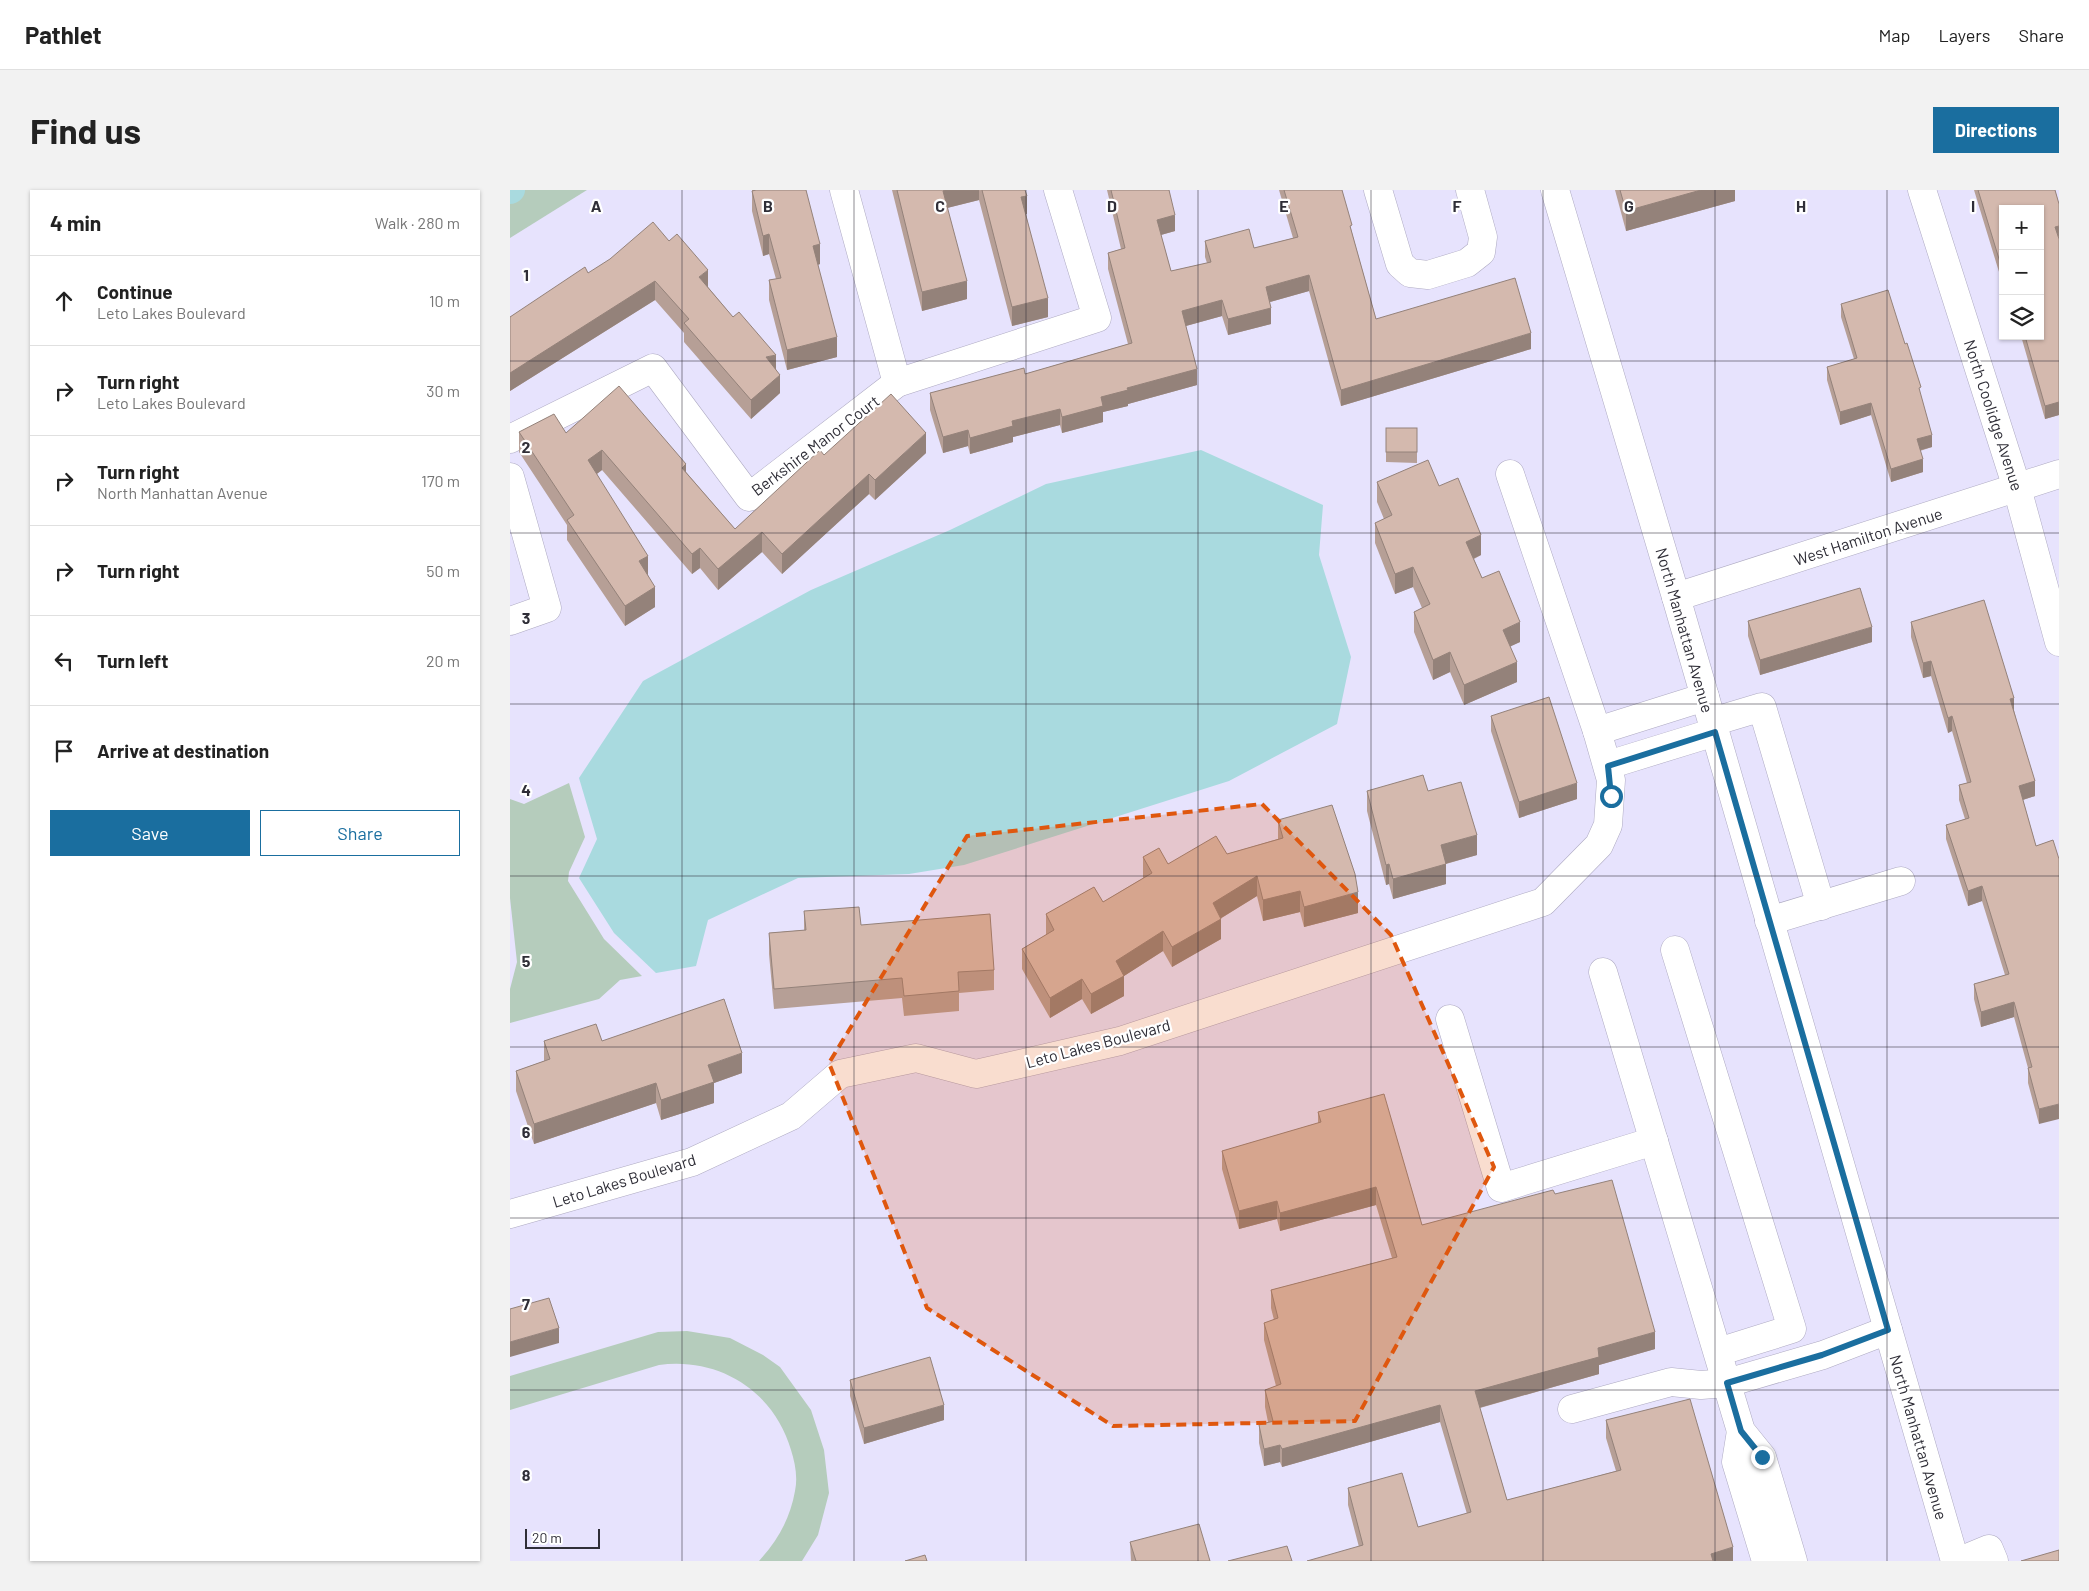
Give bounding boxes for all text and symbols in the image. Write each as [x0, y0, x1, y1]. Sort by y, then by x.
text: Pathlet [25, 20, 102, 49]
text: Map [1878, 24, 1910, 46]
text: Layers [1938, 24, 1991, 46]
text: Share [2019, 24, 2064, 46]
button: Directions [1933, 107, 2059, 153]
text: Find us [30, 109, 141, 151]
text: A [591, 196, 602, 215]
text: B [763, 196, 773, 215]
text: C [935, 196, 945, 215]
text: D [1107, 196, 1117, 215]
text: E [1279, 196, 1289, 215]
text: F [1453, 196, 1462, 215]
text: G [1624, 196, 1634, 215]
text: H [1796, 196, 1806, 215]
text: I [1971, 196, 1975, 215]
map controls [1999, 205, 2044, 340]
button: + [1999, 205, 2044, 250]
text: 4 min [50, 210, 101, 235]
text: Walk · 280 m [375, 213, 460, 232]
button: − [1999, 250, 2044, 295]
text: 1 [523, 265, 529, 284]
text: Continue [97, 280, 173, 303]
icon: ahead [50, 287, 78, 315]
text: 10 m [429, 291, 460, 310]
button: layers [1999, 295, 2044, 340]
text: Leto Lakes Boulevard [97, 303, 246, 322]
street label: North Coolidge Avenue [1961, 337, 2027, 493]
text: Turn right [97, 370, 179, 393]
icon: right [50, 377, 78, 405]
text: 30 m [426, 381, 460, 400]
street label: Berkshire Manor Court [747, 391, 883, 499]
text: Leto Lakes Boulevard [97, 393, 246, 412]
text: 2 [522, 437, 531, 456]
text: Turn right [97, 460, 179, 483]
icon: right [50, 467, 78, 495]
text: 170 m [421, 471, 460, 490]
text: North Manhattan Avenue [97, 483, 268, 502]
street label: West Hamilton Avenue [1791, 503, 1945, 569]
street label: North Manhattan Avenue [1652, 545, 1718, 715]
icon: right [50, 557, 78, 585]
text: Turn right [97, 559, 179, 582]
text: 50 m [426, 561, 460, 580]
text: 3 [522, 608, 530, 627]
icon: left [50, 647, 78, 675]
text: Turn left [97, 649, 168, 672]
text: 20 m [426, 651, 460, 670]
icon: arrive [50, 737, 78, 765]
text: Arrive at destination [97, 739, 269, 762]
text: 4 [521, 780, 531, 799]
route start [1600, 785, 1623, 808]
button: Save [50, 810, 250, 856]
button: Share [260, 810, 460, 856]
text: 5 [522, 951, 531, 970]
street label: Leto Lakes Boulevard [1024, 1015, 1172, 1071]
text: 6 [522, 1122, 531, 1141]
street label: Leto Lakes Boulevard [550, 1149, 698, 1211]
text: 7 [522, 1294, 530, 1313]
street label: North Manhattan Avenue [1886, 1352, 1952, 1522]
route end [1751, 1446, 1774, 1469]
text: 8 [522, 1465, 531, 1484]
scale bar [525, 1526, 600, 1549]
text: 20 m [532, 1529, 562, 1546]

